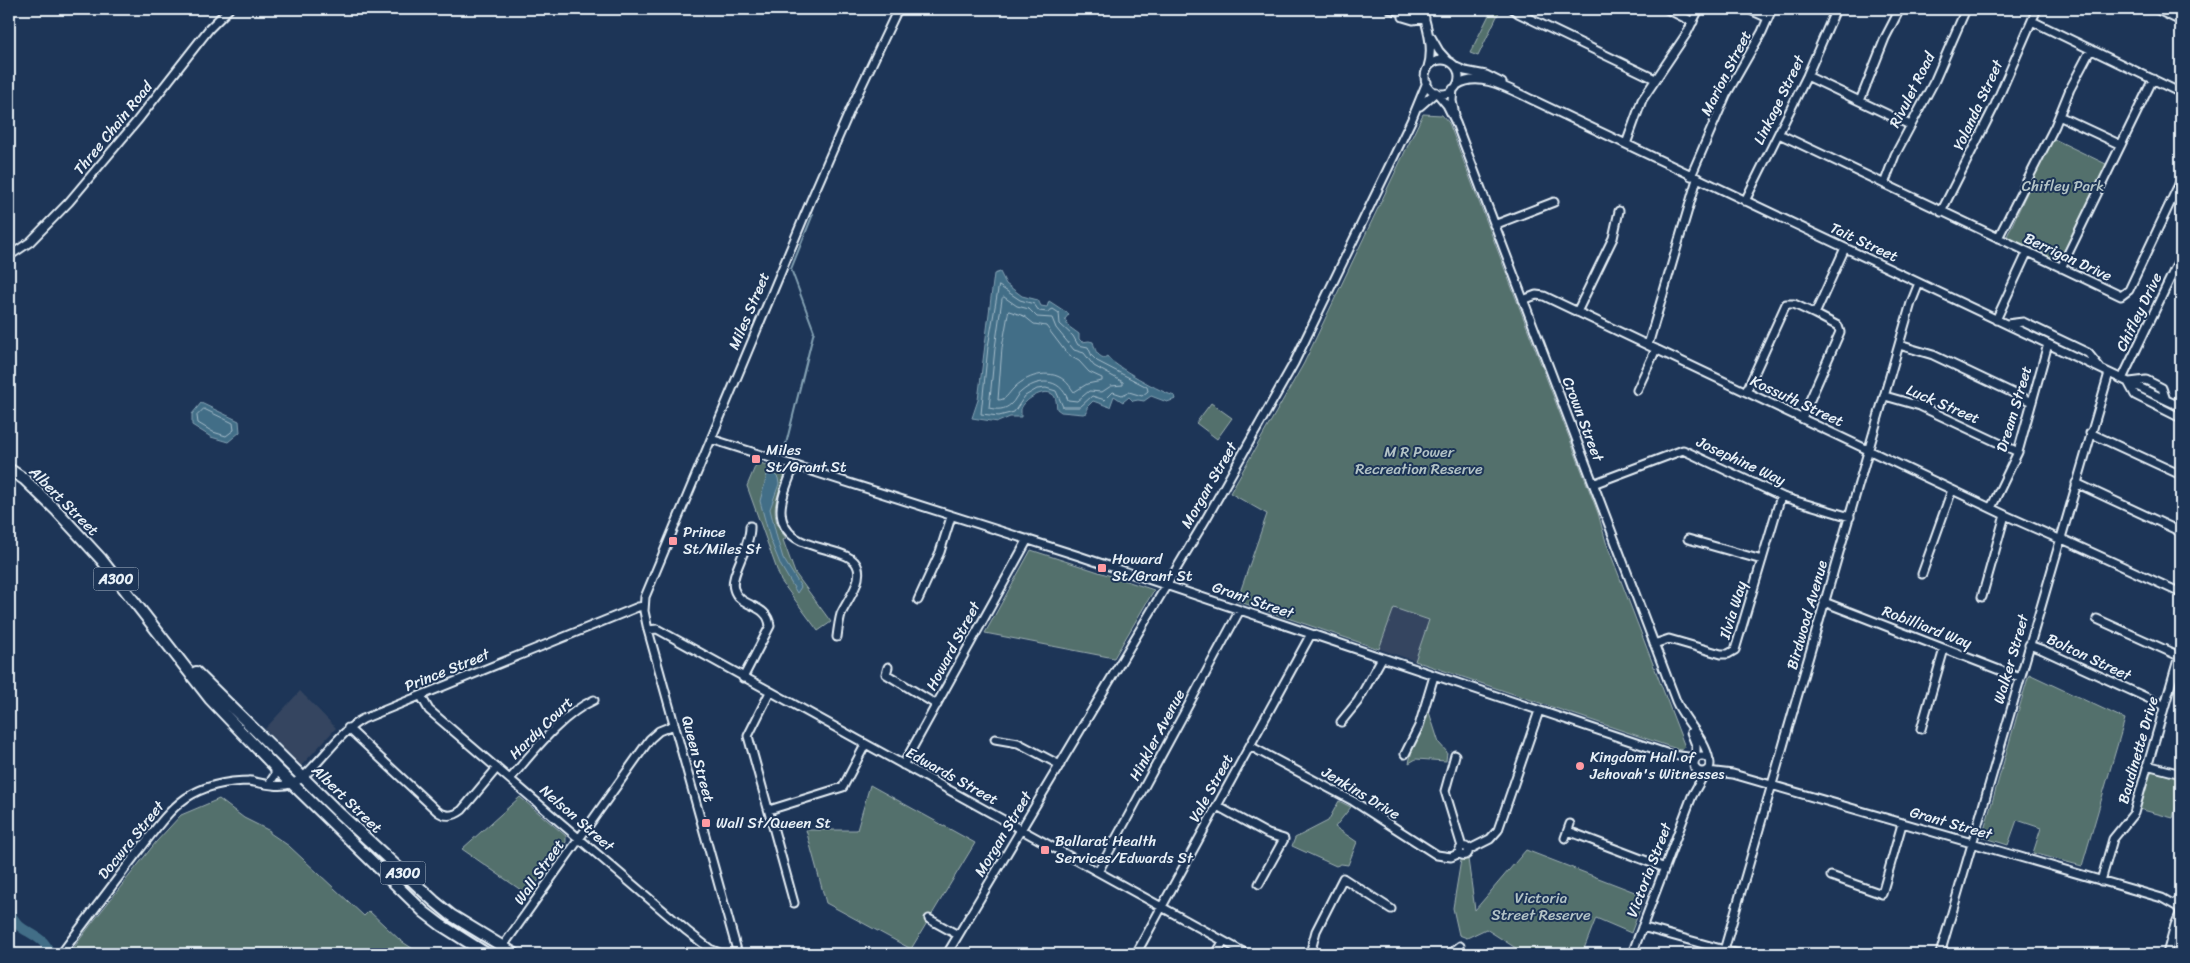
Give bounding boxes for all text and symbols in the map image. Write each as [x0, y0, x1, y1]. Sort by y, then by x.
street label: Marion Street [1693, 25, 1759, 120]
street label: Rivulet Road [1882, 47, 1943, 132]
street label: Linkage Street [1746, 50, 1812, 149]
street label: Yolanda Street [1946, 55, 2011, 155]
street label: Three Chain Road [67, 74, 160, 181]
park label: Chifley Park [2022, 173, 2104, 199]
street label: Tait Street [1826, 215, 1903, 269]
street label: Berrigan Drive [2020, 225, 2117, 289]
street label: Miles Street [721, 268, 777, 354]
street label: Chifley Drive [2109, 268, 2170, 356]
street label: Dream Street [1989, 362, 2040, 455]
street label: Kossuth Street [1746, 368, 1848, 434]
street label: Crown Street [1555, 373, 1611, 466]
street label: Luck Street [1902, 377, 1984, 431]
street label: Josephine Way [1691, 429, 1790, 493]
street label: Morgan Street [1174, 436, 1245, 533]
place label: Miles St/Grant St [766, 437, 847, 480]
park label: M R Power Recreation Reserve [1355, 439, 1483, 482]
marker: Miles St/Grant St [750, 453, 762, 465]
street label: Albert Street [22, 459, 106, 543]
place label: Prince St/Miles St [683, 519, 762, 562]
marker: Prince St/Miles St [667, 535, 679, 547]
place label: Howard St/Grant St [1112, 546, 1193, 589]
street label: Birdwood Avenue [1779, 557, 1835, 673]
marker: Howard St/Grant St [1096, 562, 1108, 574]
road number: A300 [94, 568, 138, 590]
street label: Grant Street [1209, 574, 1298, 626]
street label: Ilvia Way [1712, 577, 1754, 643]
street label: Howard Street [919, 596, 988, 695]
street label: Robilliard Way [1878, 598, 1976, 656]
street label: Walker Street [1986, 610, 2036, 707]
street label: Bolton Street [2042, 626, 2136, 688]
street label: Prince Street [401, 641, 494, 699]
street label: Hinkler Avenue [1122, 684, 1192, 786]
street label: Hardy Court [503, 690, 580, 766]
street label: Baudinette Drive [2110, 693, 2166, 807]
street label: Queen Street [674, 713, 722, 806]
street label: Edwards Street [901, 740, 1004, 812]
place label: Kingdom Hall of Jehovah's Witnesses [1589, 744, 1725, 787]
street label: Vale Street [1181, 749, 1241, 827]
street label: Albert Street [305, 758, 389, 840]
street label: Jenkins Drive [1316, 759, 1406, 827]
marker: Kingdom Hall of Jehovah's Witnesses [1574, 760, 1586, 772]
street label: Nelson Street [534, 778, 621, 859]
street label: Morgan Street [967, 785, 1039, 882]
street label: Docwra Street [91, 794, 172, 885]
street label: Grant Street [1907, 799, 1996, 847]
place label: Wall St/Queen St [716, 810, 832, 836]
marker: Wall St/Queen St [700, 817, 712, 829]
street label: Victoria Street [1619, 818, 1679, 921]
place label: Ballarat Health Services/Edwards St [1055, 828, 1194, 871]
street label: Wall Street [507, 833, 571, 910]
marker: Ballarat Health Services/Edwards St [1039, 844, 1051, 856]
road number: A300 [380, 861, 426, 884]
park label: Victoria Street Reserve [1491, 885, 1591, 928]

